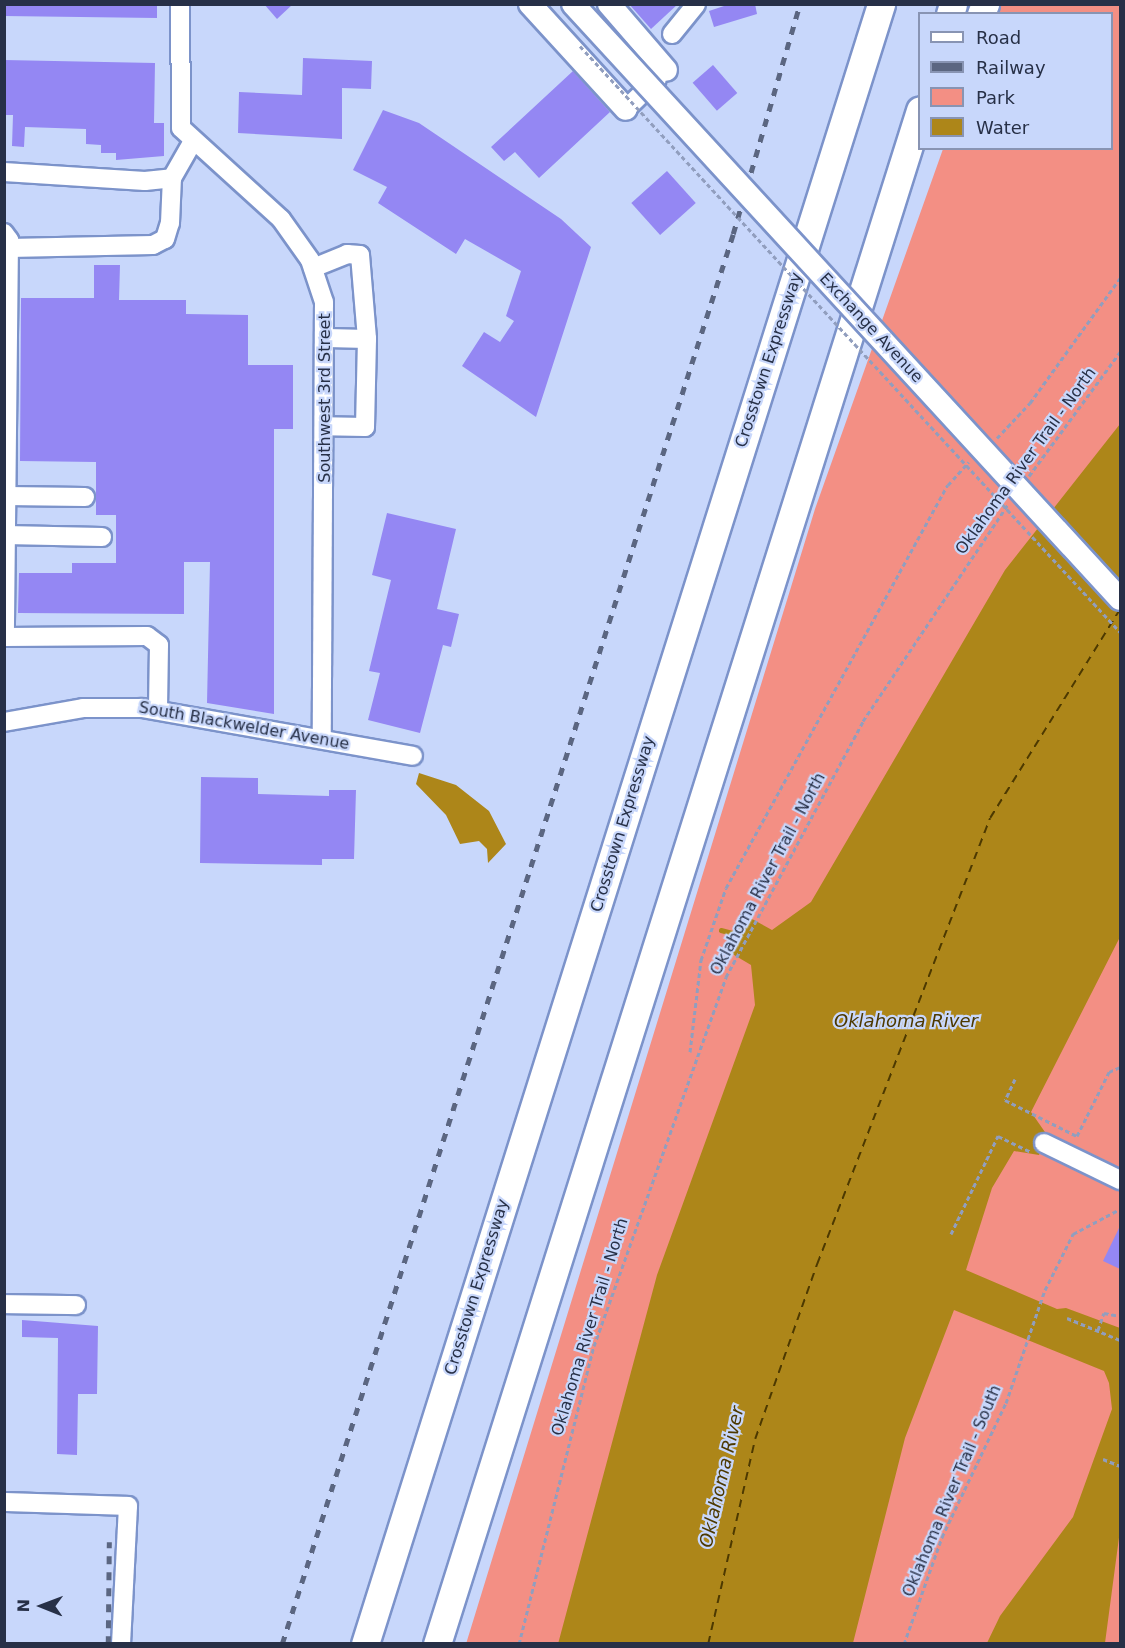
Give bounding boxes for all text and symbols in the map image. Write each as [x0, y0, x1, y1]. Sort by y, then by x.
legend [918, 12, 1113, 150]
text: Road [976, 27, 1021, 48]
text: Railway [976, 57, 1046, 78]
text: Park [976, 87, 1015, 108]
text: Water [976, 117, 1029, 138]
street label: Exchange Avenue [815, 269, 927, 387]
street label: Crosstown Expressway [732, 270, 806, 450]
street label: Southwest 3rd Street [315, 313, 335, 483]
street label: Oklahoma River Trail - North [952, 364, 1100, 558]
street label: South Blackwelder Avenue [137, 698, 351, 754]
street label: Crosstown Expressway [587, 734, 659, 914]
street label: Oklahoma River Trail - North [706, 770, 830, 978]
water label: Oklahoma River [834, 1010, 978, 1032]
street label: Crosstown Expressway [441, 1197, 513, 1377]
street label: Oklahoma River Trail - North [548, 1216, 632, 1438]
street label: Oklahoma River Trail - South [899, 1382, 1005, 1600]
water label: Oklahoma River [695, 1404, 749, 1550]
north arrow [12, 1576, 72, 1636]
text: N [14, 1599, 33, 1613]

